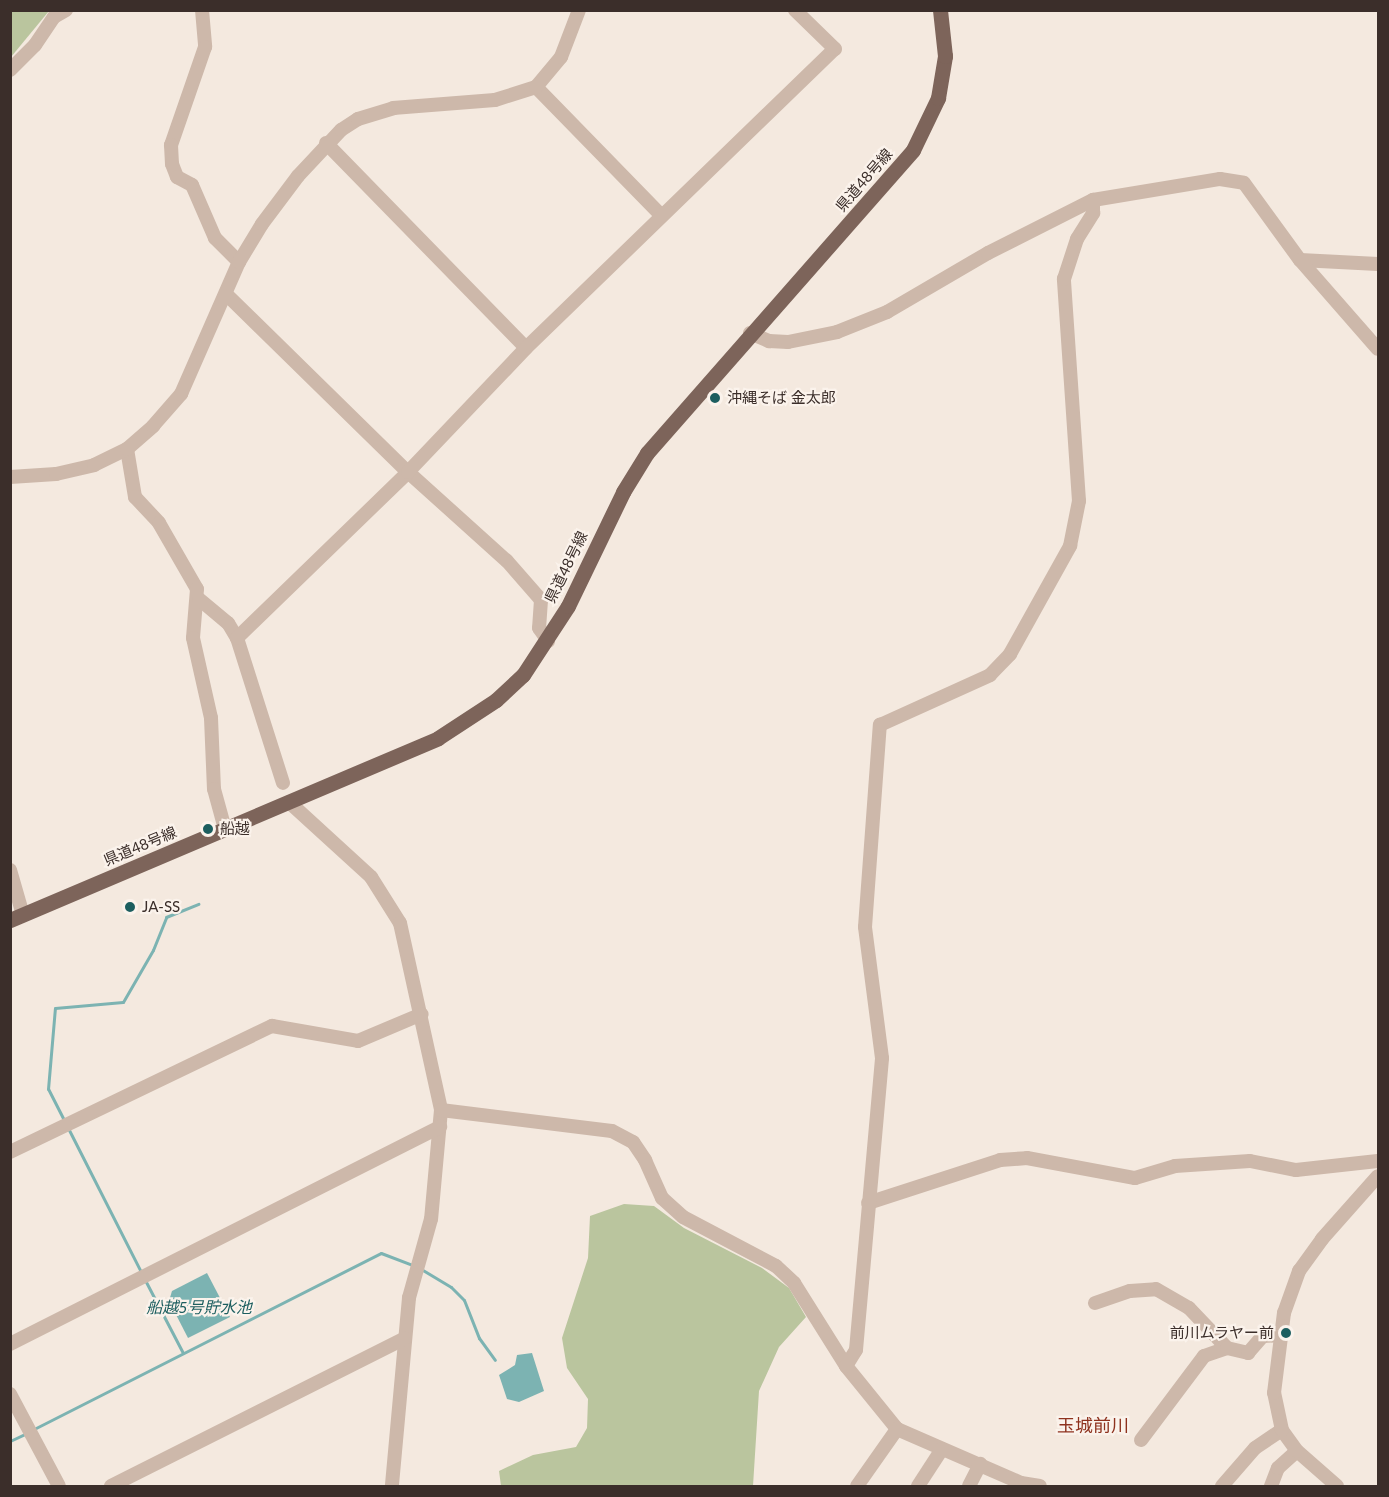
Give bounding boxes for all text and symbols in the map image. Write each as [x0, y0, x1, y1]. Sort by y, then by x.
street label: 県道48号線 [832, 145, 896, 215]
place label: 沖縄そば 金太郎 [727, 389, 836, 407]
marker: 沖縄そば 金太郎 [708, 391, 722, 405]
street label: 県道48号線 [541, 528, 591, 606]
place label: 船越 [220, 820, 250, 838]
marker: 船越 [201, 822, 215, 836]
street label: 県道48号線 [101, 823, 179, 869]
place label: JA-SS [142, 898, 180, 916]
marker: JA-SS [123, 900, 137, 914]
water label: 船越5号貯水池 [146, 1297, 252, 1317]
place label: 前川ムラヤー前 [1169, 1324, 1274, 1342]
marker: 前川ムラヤー前 [1279, 1326, 1293, 1340]
district label: 玉城前川 [1057, 1414, 1129, 1436]

